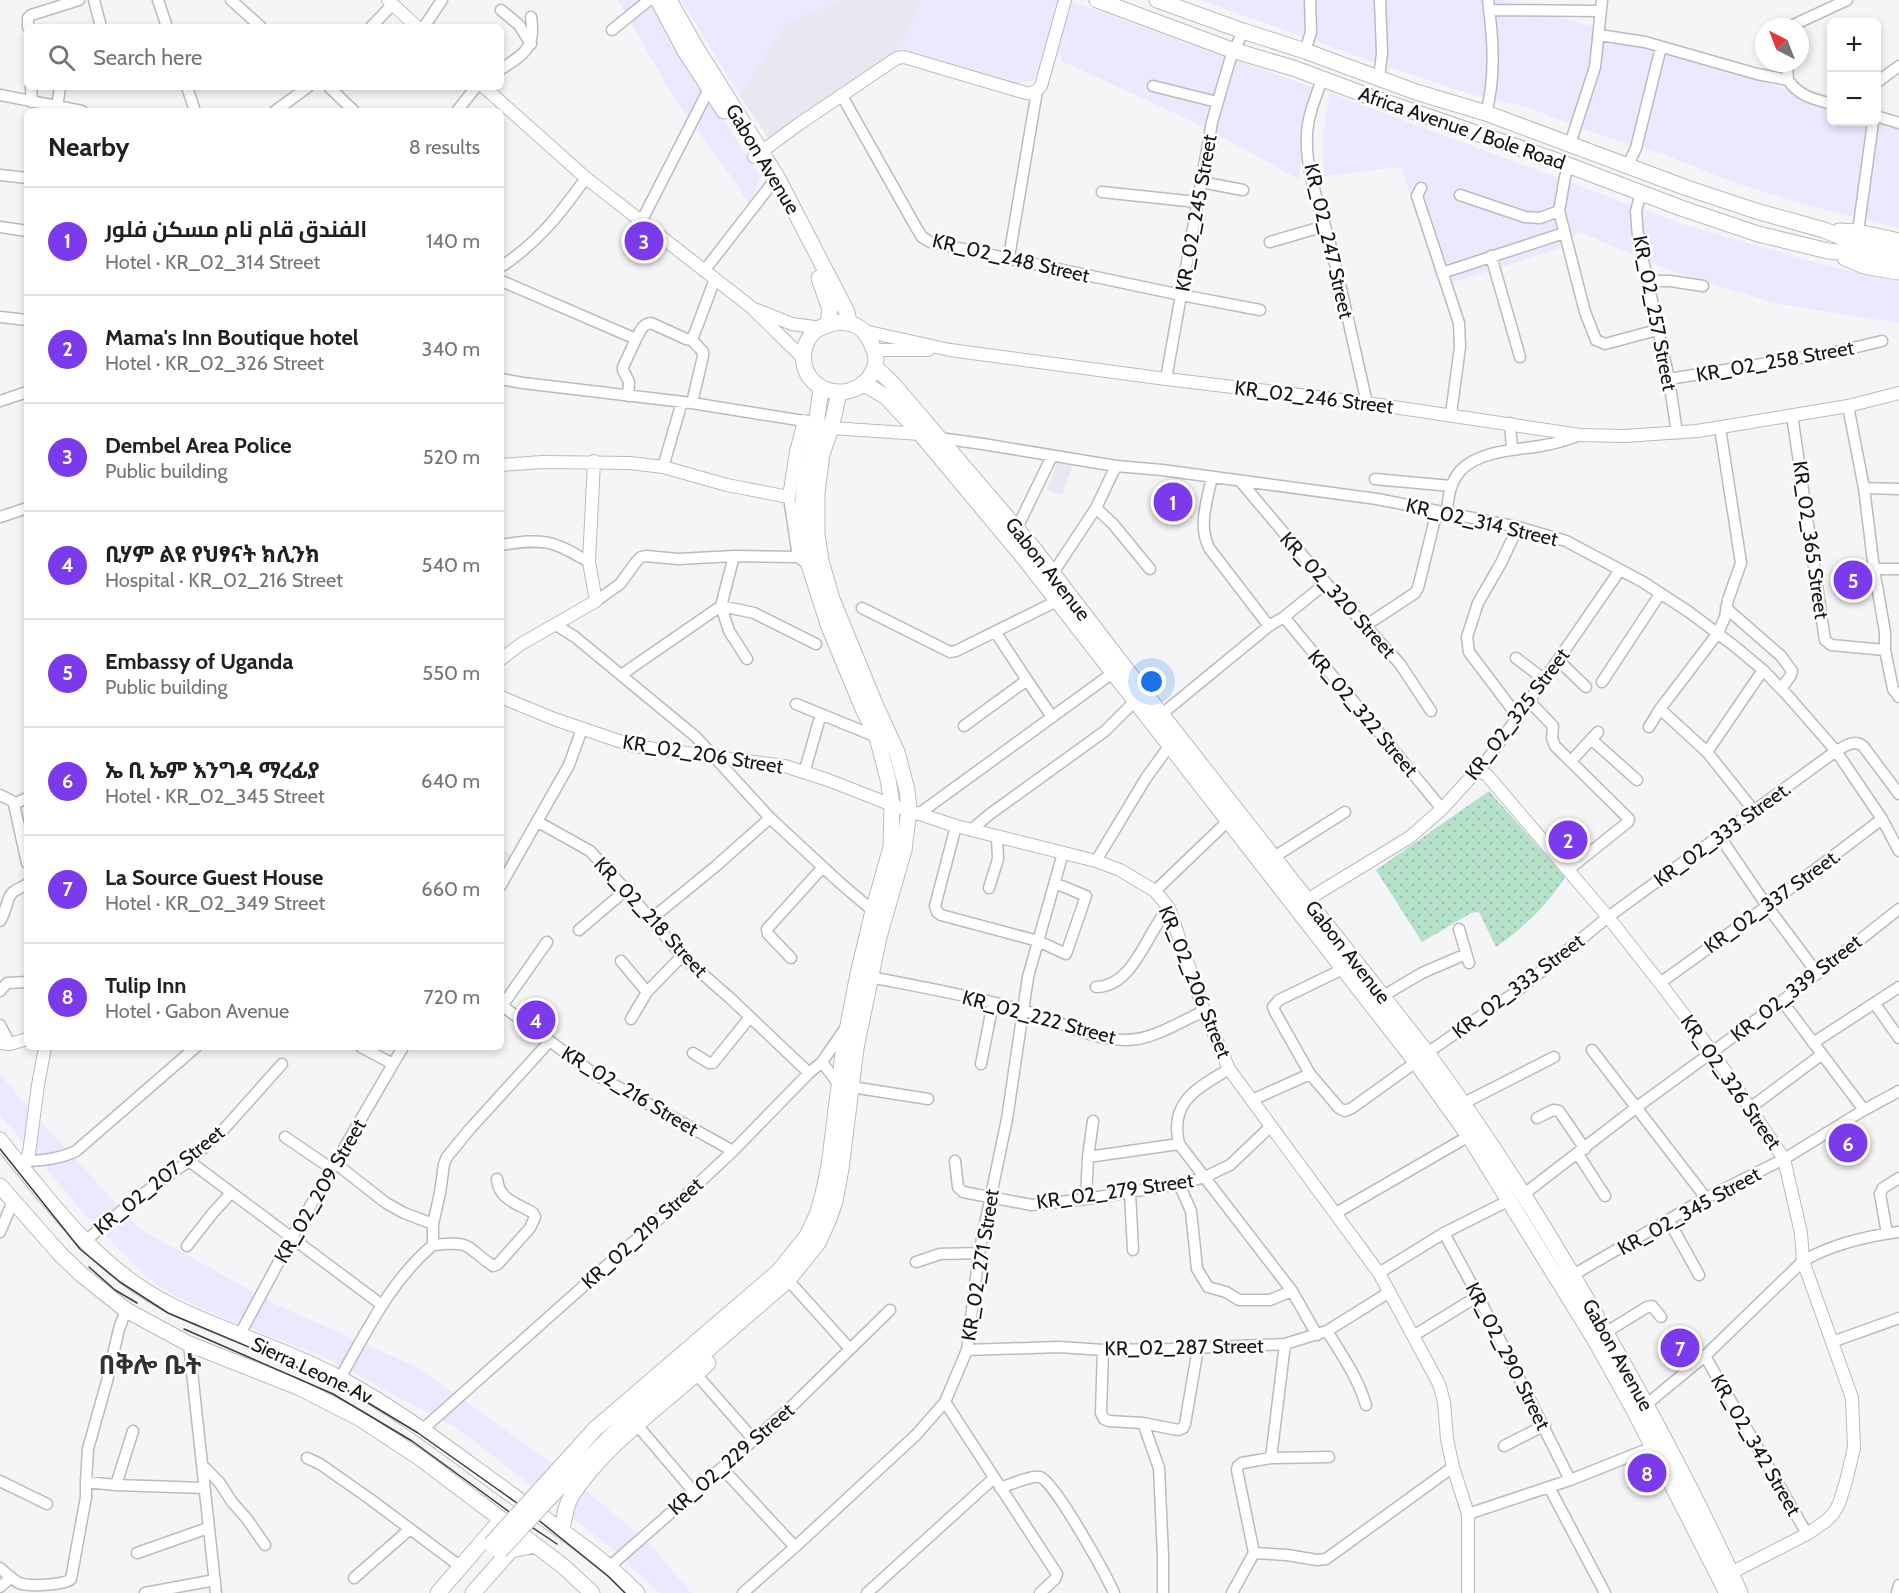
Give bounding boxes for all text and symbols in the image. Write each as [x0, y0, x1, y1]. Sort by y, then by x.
north arrow [1755, 18, 1809, 72]
map controls [1827, 18, 1881, 126]
button: + [1827, 18, 1881, 72]
search box [24, 24, 504, 90]
icon: search [45, 41, 78, 74]
text: Search here [93, 44, 202, 71]
button: − [1827, 72, 1881, 126]
street label: Africa Avenue / Bole Road [1356, 81, 1568, 175]
street label: Gabon Avenue [721, 100, 805, 218]
text: Nearby [48, 131, 129, 163]
street label: KR_02_245 Street [1170, 132, 1222, 293]
text: 8 results [409, 135, 480, 159]
street label: KR_02_247 Street [1299, 161, 1359, 321]
text: الفندق قام نام مسكن فلور [105, 216, 367, 243]
pin: 3 [624, 218, 664, 264]
street label: KR_02_248 Street [930, 228, 1092, 288]
text: 1 [64, 229, 71, 253]
text: 140 m [426, 229, 480, 253]
street label: KR_02_257 Street [1628, 233, 1682, 393]
text: Hotel · KR_02_314 Street [105, 250, 320, 274]
text: Mama's Inn Boutique hotel [105, 324, 359, 351]
street label: KR_02_258 Street [1694, 335, 1856, 387]
text: 2 [62, 337, 73, 361]
text: 340 m [422, 337, 480, 361]
text: Hotel · KR_02_326 Street [105, 351, 324, 375]
street label: KR_02_246 Street [1233, 375, 1395, 419]
text: Dembel Area Police [105, 432, 292, 459]
text: 3 [62, 445, 73, 469]
text: 520 m [423, 445, 480, 469]
text: Public building [105, 459, 227, 483]
street label: KR_02_365 Street [1788, 459, 1834, 621]
pin: 1 [1154, 480, 1192, 524]
street label: KR_02_314 Street [1404, 493, 1561, 551]
street label: Gabon Avenue [1000, 513, 1096, 625]
street label: KR_02_320 Street [1275, 527, 1401, 663]
text: ቢሃም ልዩ የህፃናት ክሊንክ [105, 541, 320, 568]
text: 4 [61, 553, 74, 577]
text: 540 m [422, 553, 480, 577]
pin: 5 [1834, 558, 1872, 602]
text: Hospital · KR_02_216 Street [105, 568, 343, 592]
street label: KR_02_325 Street [1460, 643, 1574, 785]
street label: KR_02_322 Street [1303, 645, 1423, 781]
text: Embassy of Uganda [105, 648, 293, 675]
text: 5 [62, 661, 73, 685]
text: 550 m [422, 661, 480, 685]
your location [1137, 667, 1166, 696]
text: Public building [105, 675, 227, 699]
street label: KR_02_206 Street [621, 729, 785, 779]
text: ኤ ቢ ኤም እንግዳ ማረፊያ [105, 757, 320, 784]
text: 6 [62, 769, 73, 793]
text: 640 m [421, 769, 480, 793]
street label: KR_02_333 Street. [1649, 776, 1795, 892]
text: Hotel · KR_02_345 Street [105, 784, 325, 808]
pin: 2 [1548, 818, 1588, 862]
street label: KR_02_337 Street. [1699, 844, 1845, 958]
street label: KR_02_218 Street [589, 852, 713, 982]
text: La Source Guest House [105, 864, 323, 891]
text: 7 [62, 877, 73, 901]
text: 660 m [421, 877, 480, 901]
text: Hotel · KR_02_349 Street [105, 891, 325, 915]
street label: Gabon Avenue [1300, 896, 1396, 1008]
street label: KR_02_206 Street [1153, 902, 1237, 1062]
street label: KR_02_333 Street [1447, 928, 1589, 1043]
street label: KR_02_339 Street [1726, 929, 1866, 1047]
text: Tulip Inn [105, 972, 186, 999]
text: 8 [61, 985, 74, 1009]
text: 720 m [423, 985, 480, 1009]
street label: KR_02_222 Street [960, 985, 1119, 1049]
pin: 4 [516, 998, 556, 1042]
text: Hotel · Gabon Avenue [105, 999, 289, 1023]
street label: KR_02_326 Street [1676, 1010, 1787, 1154]
street label: KR_02_216 Street [558, 1041, 703, 1141]
street label: KR_02_209 Street [269, 1115, 371, 1267]
street label: KR_02_207 Street [89, 1120, 229, 1240]
pin: 6 [1828, 1120, 1868, 1166]
street label: KR_02_345 Street [1613, 1162, 1765, 1260]
street label: KR_02_279 Street [1035, 1168, 1195, 1214]
street label: KR_02_219 Street [576, 1172, 708, 1294]
street label: KR_02_271 Street [956, 1187, 1004, 1343]
street label: KR_02_290 Street [1460, 1278, 1556, 1434]
street label: Gabon Avenue [1577, 1295, 1659, 1415]
pin: 7 [1660, 1326, 1700, 1370]
street label: Sierra Leone Av [248, 1331, 377, 1409]
street label: KR_02_287 Street [1104, 1334, 1264, 1360]
district label: በቅሎ ቤት [99, 1349, 201, 1381]
street label: KR_02_342 Street [1706, 1370, 1806, 1520]
street label: KR_02_229 Street [663, 1398, 799, 1520]
pin: 8 [1628, 1450, 1666, 1496]

